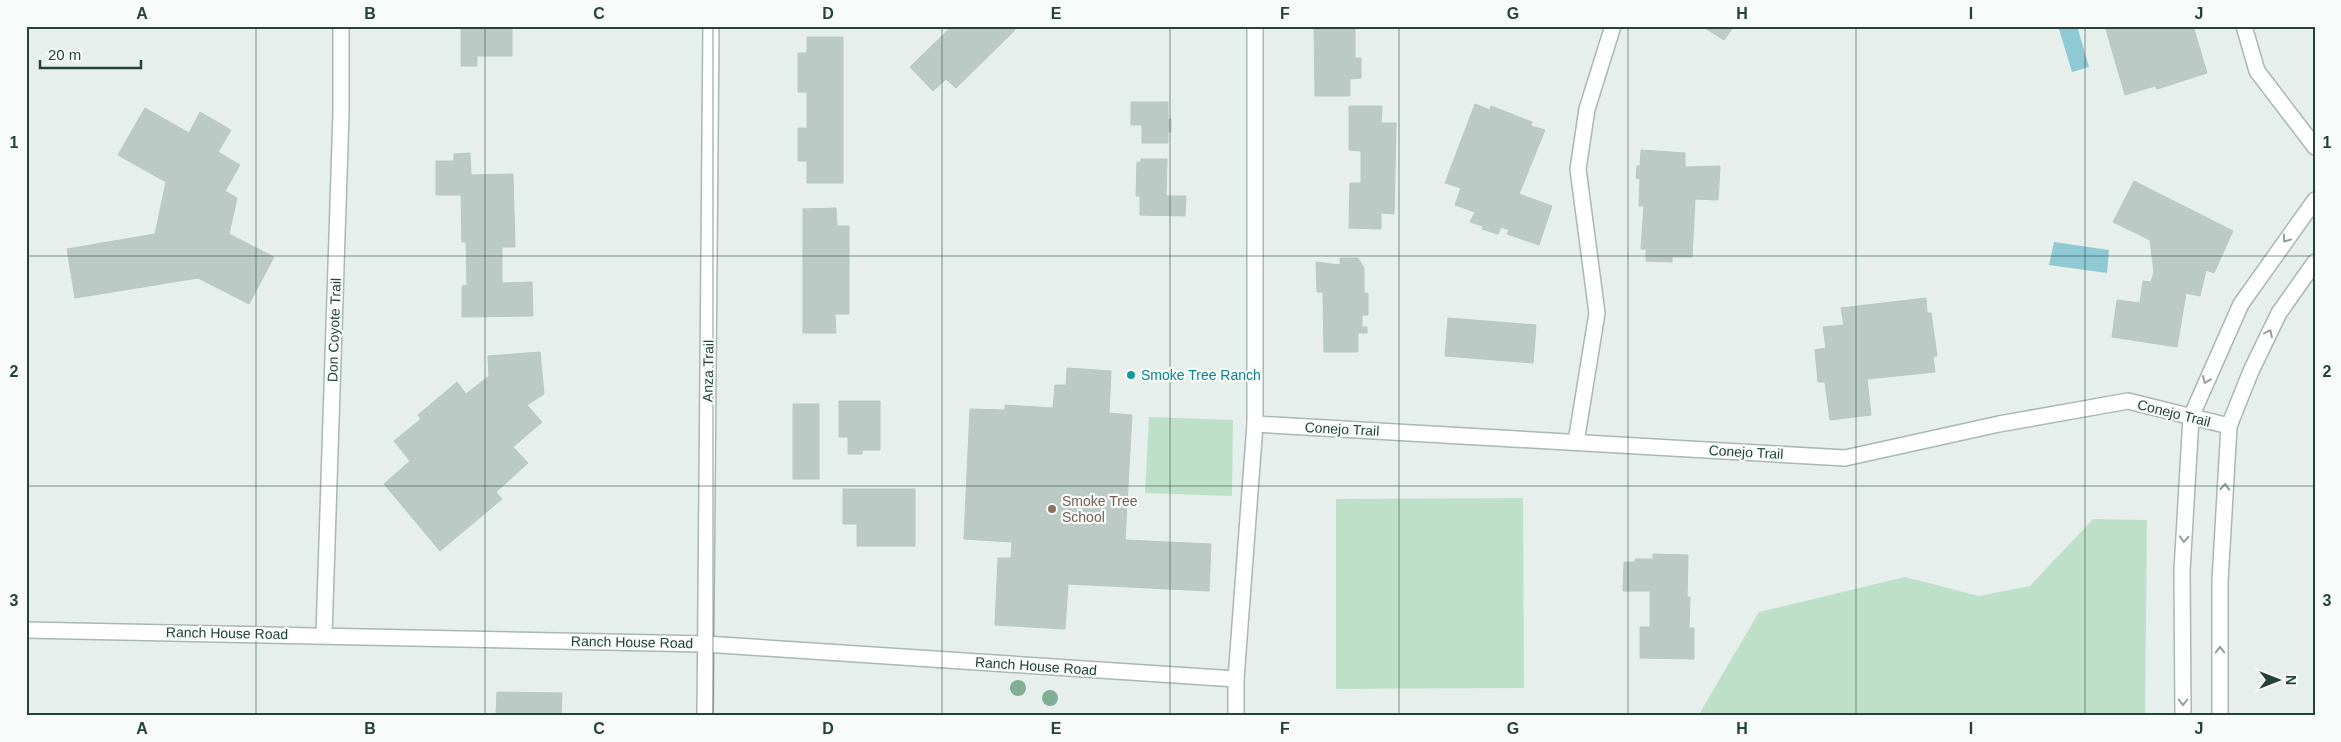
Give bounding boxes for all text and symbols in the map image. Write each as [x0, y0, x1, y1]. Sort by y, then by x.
text: A [136, 5, 148, 22]
text: B [364, 5, 376, 22]
text: C [593, 5, 605, 22]
text: D [822, 5, 834, 22]
text: E [1051, 5, 1062, 22]
text: F [1280, 5, 1290, 22]
text: G [1507, 5, 1519, 22]
text: H [1736, 5, 1748, 22]
text: I [1969, 5, 1973, 22]
text: J [2195, 5, 2203, 22]
scale bar [40, 38, 141, 70]
text: 20 m [48, 46, 81, 63]
text: 1 [10, 134, 19, 151]
text: 1 [2323, 134, 2332, 151]
one-way arrow [2283, 233, 2292, 243]
street label: Don Coyote Trail [324, 278, 344, 382]
one-way arrow [2263, 329, 2274, 338]
street label: Anza Trail [699, 340, 717, 402]
text: 2 [10, 363, 19, 380]
text: 2 [2323, 363, 2332, 380]
place label: Smoke Tree Ranch [1141, 367, 1261, 383]
marker: Smoke Tree Ranch [1125, 369, 1137, 381]
one-way arrow [2202, 375, 2213, 384]
street label: Conejo Trail [2136, 396, 2212, 430]
street label: Conejo Trail [1304, 419, 1380, 439]
street label: Conejo Trail [1708, 442, 1784, 462]
one-way arrow [2220, 483, 2231, 491]
place label: Smoke Tree School [1062, 493, 1138, 525]
marker: Smoke Tree School [1046, 503, 1058, 515]
one-way arrow [2179, 535, 2190, 543]
text: 3 [10, 592, 19, 609]
text: 3 [2323, 592, 2332, 609]
street label: Ranch House Road [166, 624, 288, 642]
street label: Ranch House Road [571, 633, 693, 651]
one-way arrow [2215, 645, 2225, 653]
street label: Ranch House Road [974, 654, 1098, 678]
north arrow [2254, 654, 2304, 704]
text: N [2283, 675, 2299, 685]
one-way arrow [2178, 698, 2188, 706]
text: A [136, 720, 148, 737]
text: B [364, 720, 376, 737]
text: C [593, 720, 605, 737]
text: D [822, 720, 834, 737]
text: E [1051, 720, 1062, 737]
text: F [1280, 720, 1290, 737]
text: G [1507, 720, 1519, 737]
text: H [1736, 720, 1748, 737]
text: I [1969, 720, 1973, 737]
text: J [2195, 720, 2203, 737]

